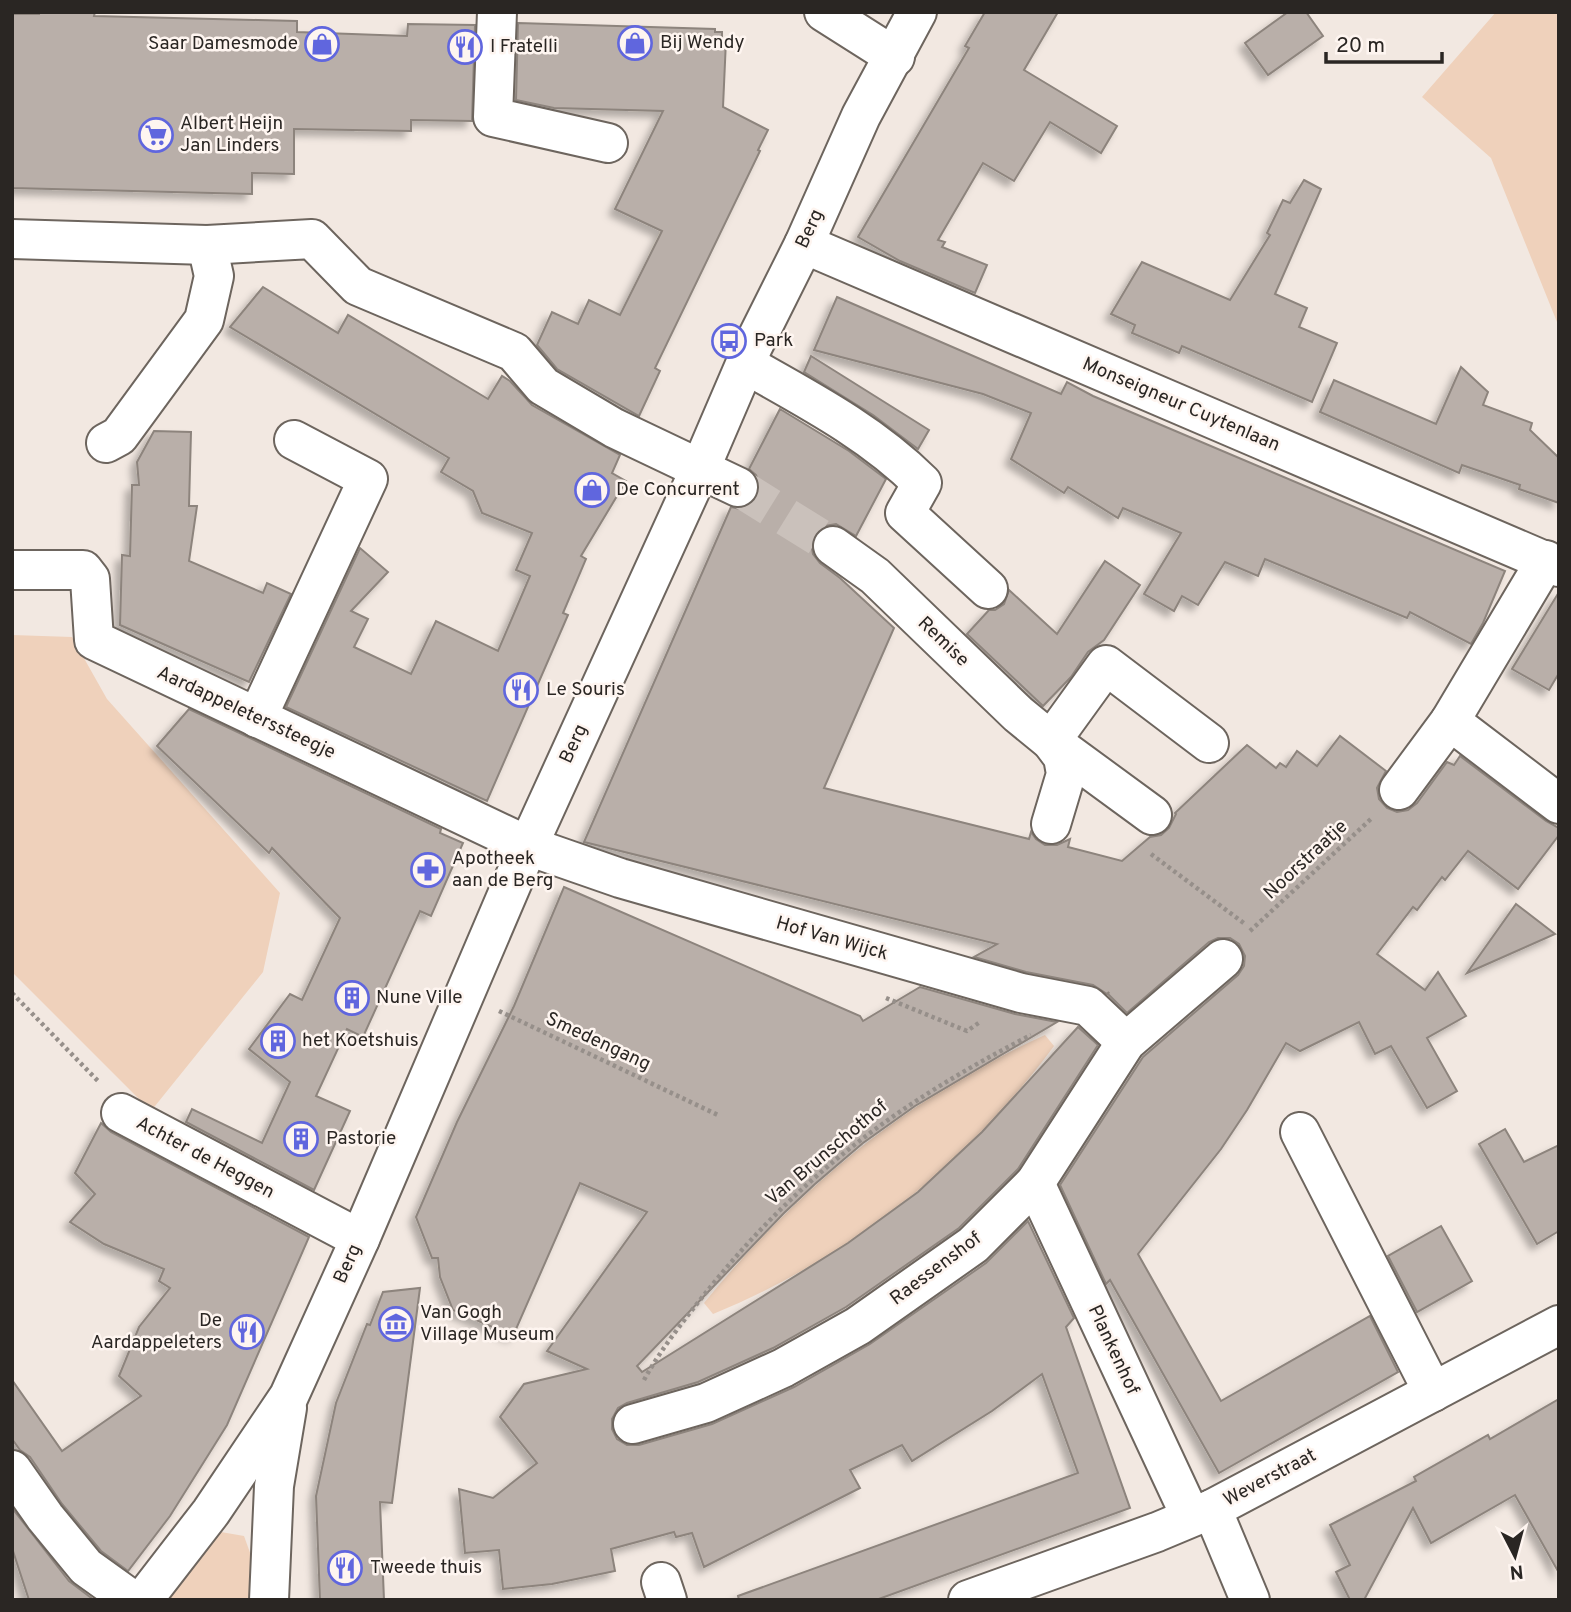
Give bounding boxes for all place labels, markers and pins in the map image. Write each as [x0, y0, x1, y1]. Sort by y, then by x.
shop icon: Bij Wendy [616, 24, 654, 62]
shop icon: Saar Damesmode [303, 25, 341, 63]
restaurant icon: I Fratelli [446, 28, 484, 66]
place label: Bij Wendy [660, 31, 744, 55]
place label: Saar Damesmode [148, 32, 298, 56]
place label: I Fratelli [490, 35, 558, 59]
place label: Albert Heijn Jan Linders [180, 112, 283, 158]
supermarket icon: Albert Heijn Jan Linders [137, 116, 175, 154]
bus stop icon: Park [710, 322, 748, 360]
place label: Park [754, 329, 793, 353]
shop icon: De Concurrent [573, 471, 611, 509]
place label: De Concurrent [616, 478, 740, 502]
restaurant icon: Le Souris [502, 671, 540, 709]
place label: Le Souris [546, 678, 625, 702]
place label: Apotheek aan de Berg [452, 847, 554, 893]
pharmacy icon: Apotheek aan de Berg [409, 851, 447, 889]
building icon: Nune Ville [333, 979, 371, 1017]
place label: Nune Ville [376, 986, 463, 1010]
building icon: het Koetshuis [259, 1022, 297, 1060]
place label: het Koetshuis [302, 1029, 419, 1053]
building icon: Pastorie [282, 1120, 320, 1158]
place label: Pastorie [326, 1127, 396, 1151]
place label: Van Gogh Village Museum [420, 1301, 555, 1347]
museum icon: Van Gogh Village Museum [377, 1305, 415, 1343]
place label: De Aardappeleters [91, 1309, 222, 1355]
restaurant icon: De Aardappeleters [228, 1313, 266, 1351]
restaurant icon: Tweede thuis [326, 1549, 364, 1587]
place label: Tweede thuis [370, 1556, 482, 1580]

